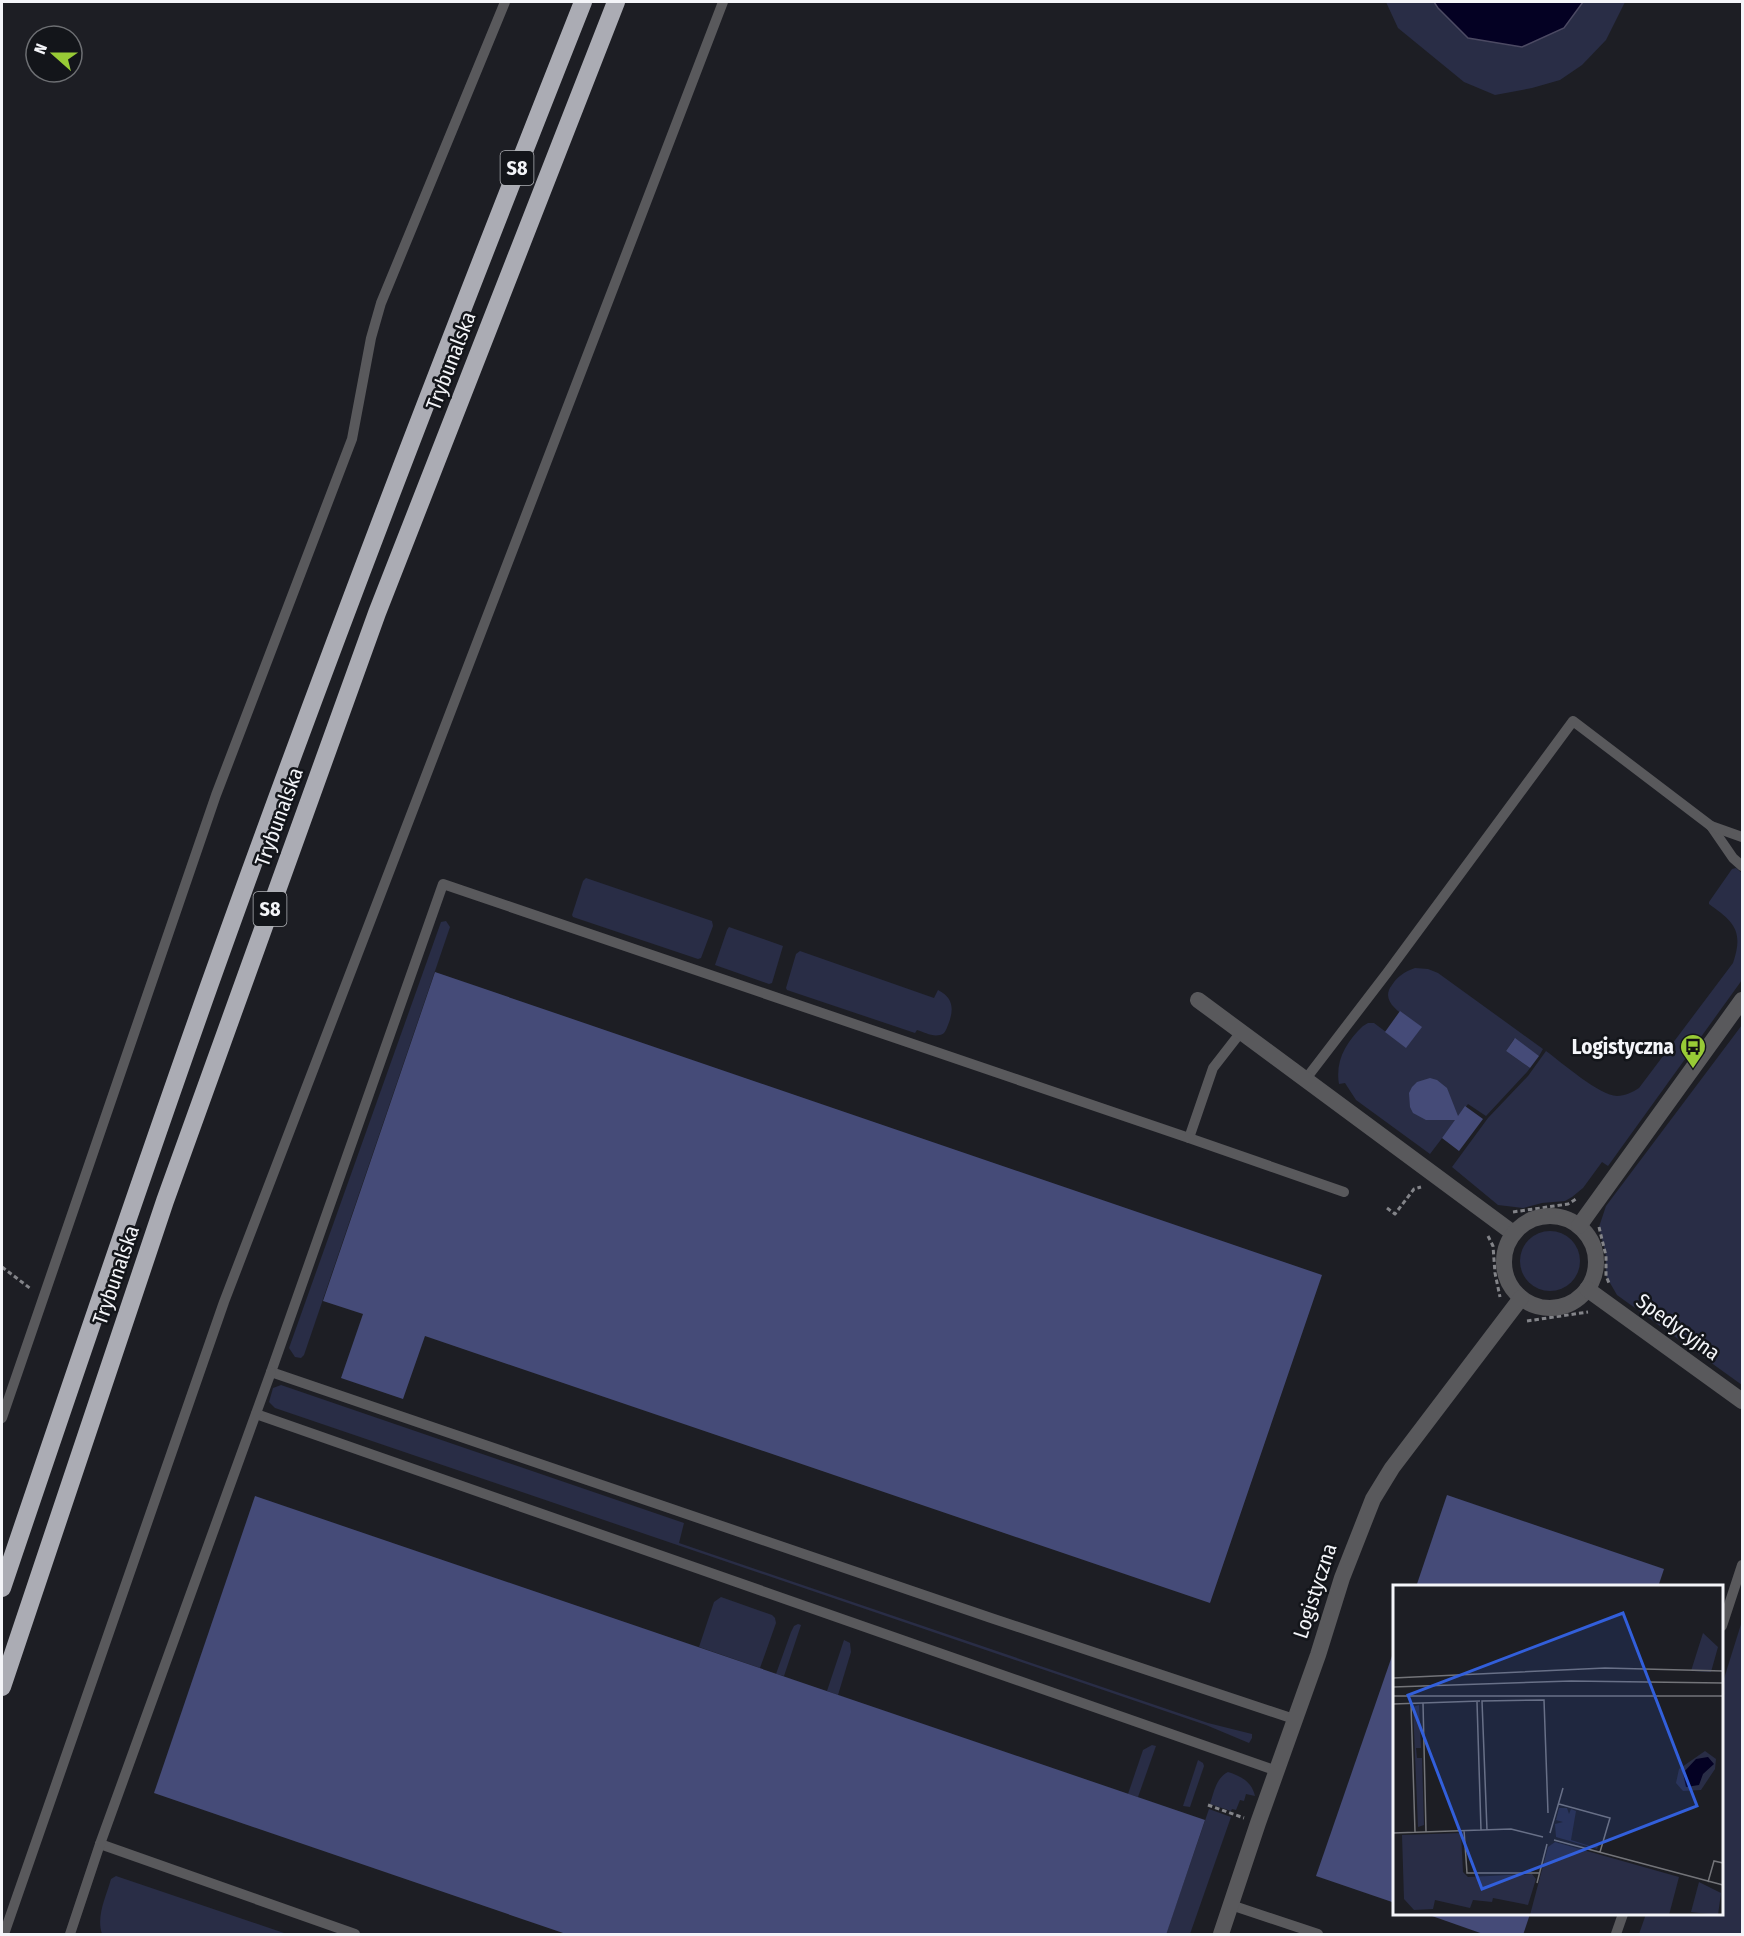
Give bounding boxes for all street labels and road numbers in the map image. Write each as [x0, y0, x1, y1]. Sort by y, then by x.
road number: S8 [500, 151, 534, 185]
street label: Trybunalska [420, 308, 482, 414]
street label: Trybunalska [249, 764, 309, 870]
road number: S8 [254, 892, 286, 926]
street label: Trybunalska [87, 1222, 145, 1328]
street label: Spedycyjna [1631, 1288, 1725, 1366]
street label: Logistyczna [1287, 1540, 1343, 1642]

